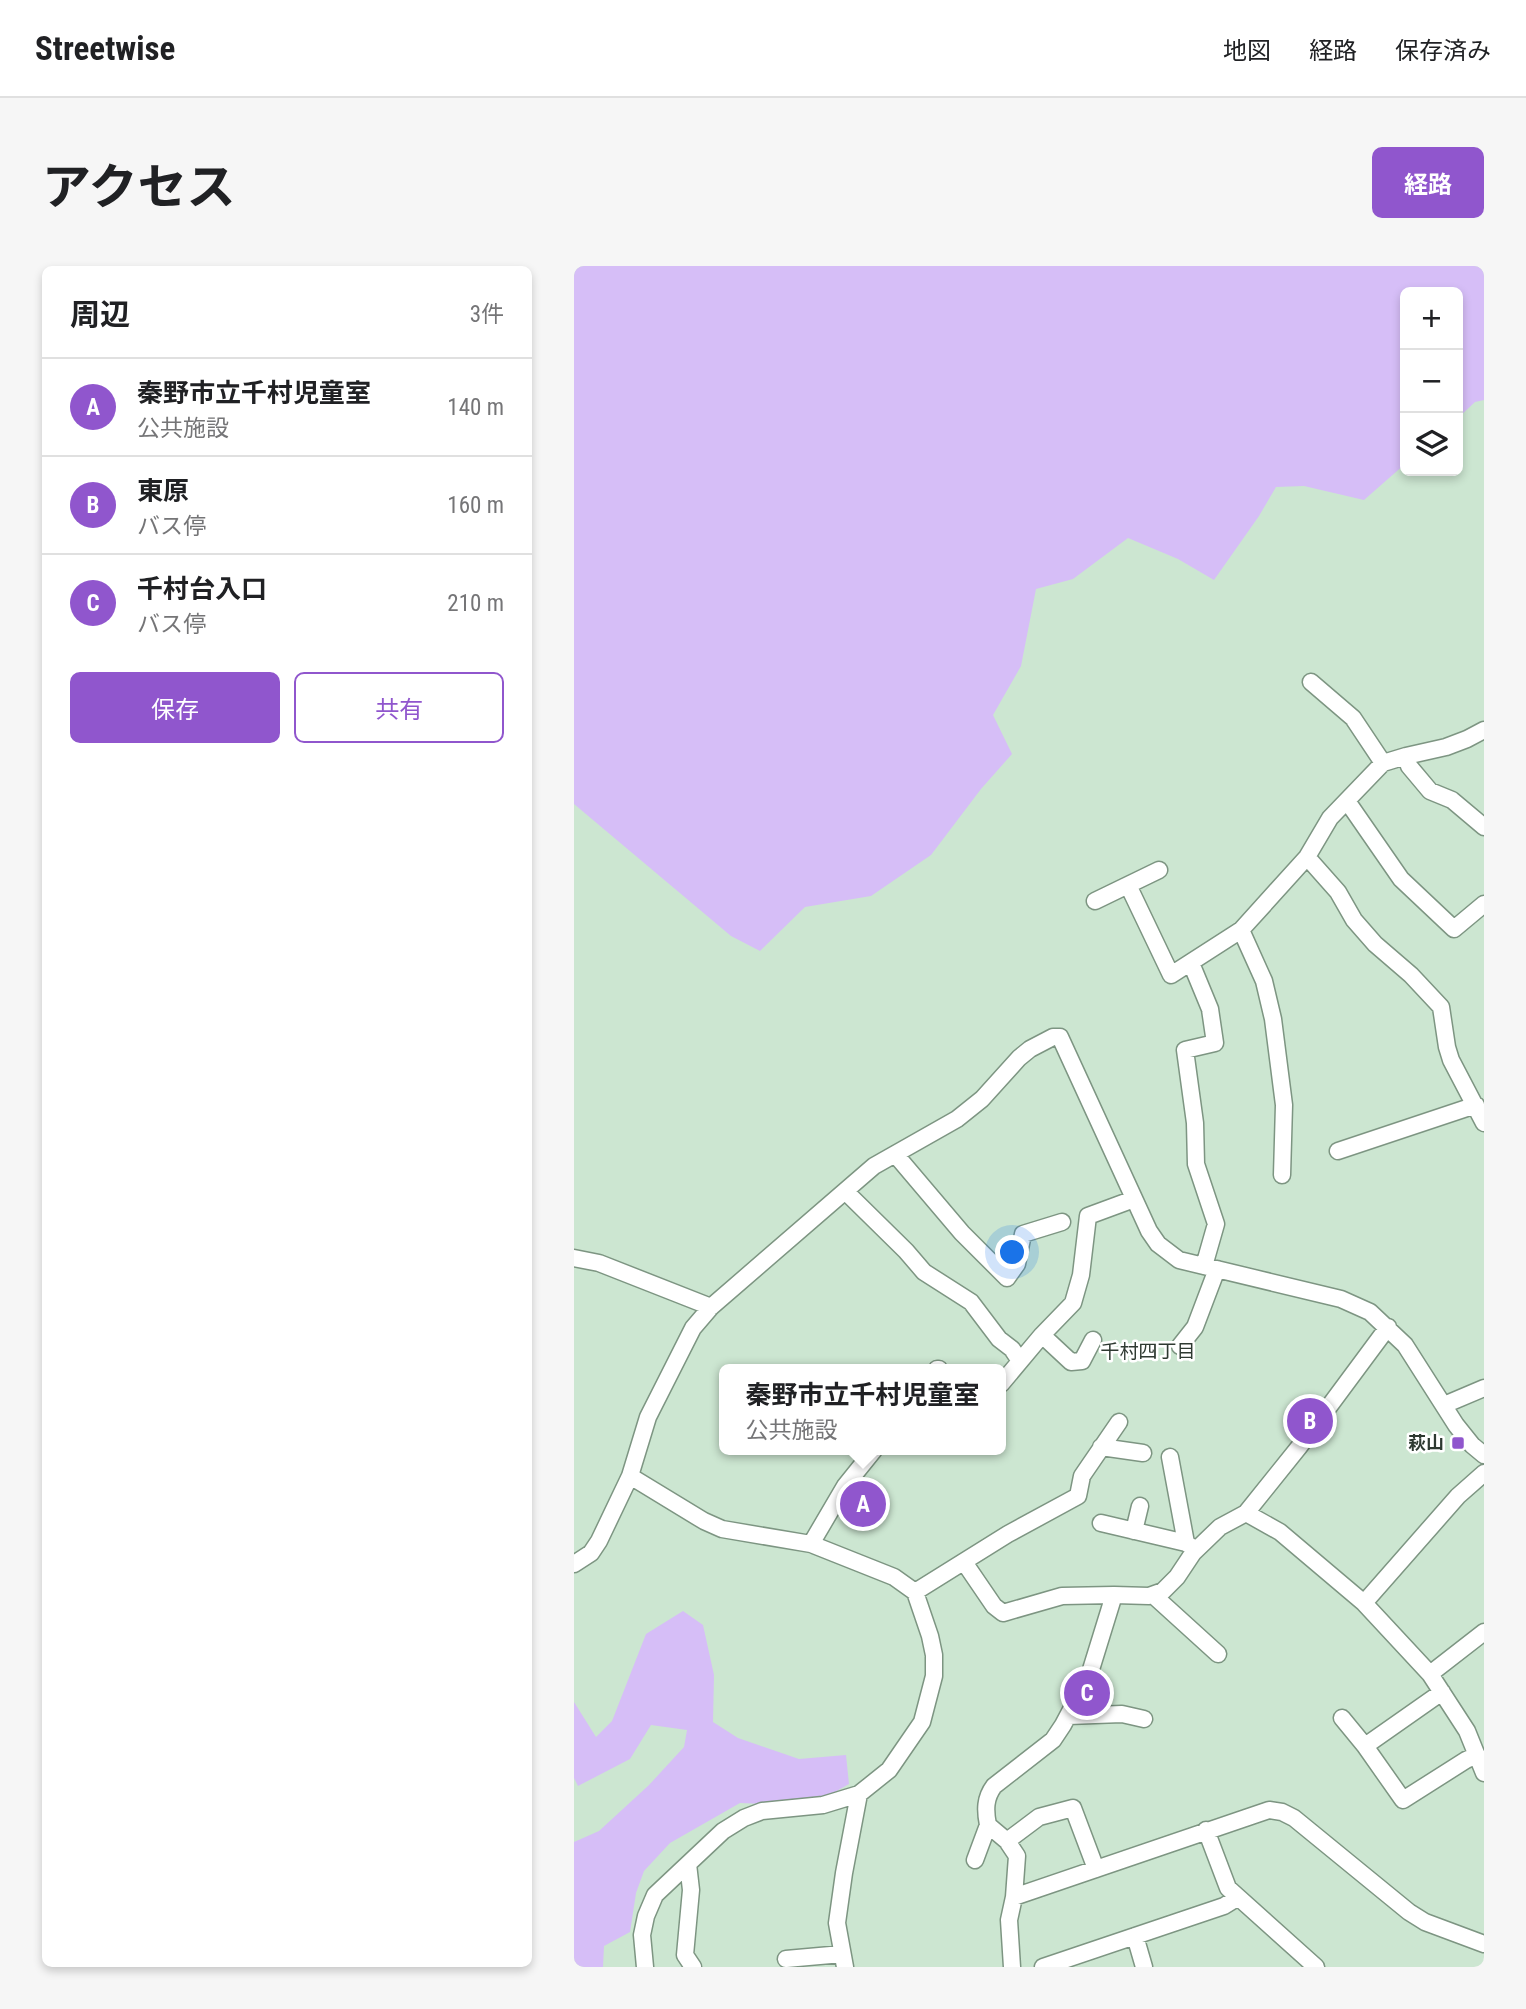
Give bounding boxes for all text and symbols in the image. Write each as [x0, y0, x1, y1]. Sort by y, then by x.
text: Streetwise [35, 29, 175, 68]
text: 地図 [1223, 37, 1271, 65]
text: 経路 [1309, 37, 1357, 65]
text: 保存済み [1395, 37, 1491, 65]
button: 経路 [1372, 147, 1484, 218]
text: アクセス [42, 159, 236, 216]
map controls [1400, 287, 1463, 476]
button: + [1400, 287, 1463, 350]
text: 周辺 [70, 297, 130, 332]
text: 3件 [470, 301, 504, 328]
button: − [1400, 350, 1463, 413]
text: 秦野市立千村児童室 [137, 378, 371, 408]
text: A [86, 394, 100, 421]
text: 140 m [447, 394, 504, 421]
button: layers [1400, 413, 1463, 476]
text: 公共施設 [137, 415, 229, 442]
text: 東原 [137, 476, 189, 506]
text: B [87, 492, 99, 519]
text: 160 m [447, 492, 504, 519]
text: バス停 [137, 513, 206, 540]
text: 千村台入口 [137, 574, 267, 604]
text: C [86, 590, 100, 617]
text: 210 m [447, 590, 504, 617]
text: バス停 [137, 611, 206, 638]
button: 保存 [70, 672, 280, 743]
button: 共有 [294, 672, 504, 743]
your location [995, 1235, 1029, 1269]
district label: 千村四丁目 [1100, 1340, 1196, 1363]
popup [719, 1364, 1006, 1455]
text: 秦野市立千村児童室 [745, 1380, 980, 1410]
pin: B [1287, 1395, 1333, 1447]
text: 公共施設 [745, 1417, 837, 1444]
place label: 萩山 [1408, 1432, 1444, 1453]
marker: 萩山 [1450, 1435, 1466, 1451]
pin: A [840, 1478, 886, 1530]
pin: C [1064, 1667, 1110, 1719]

